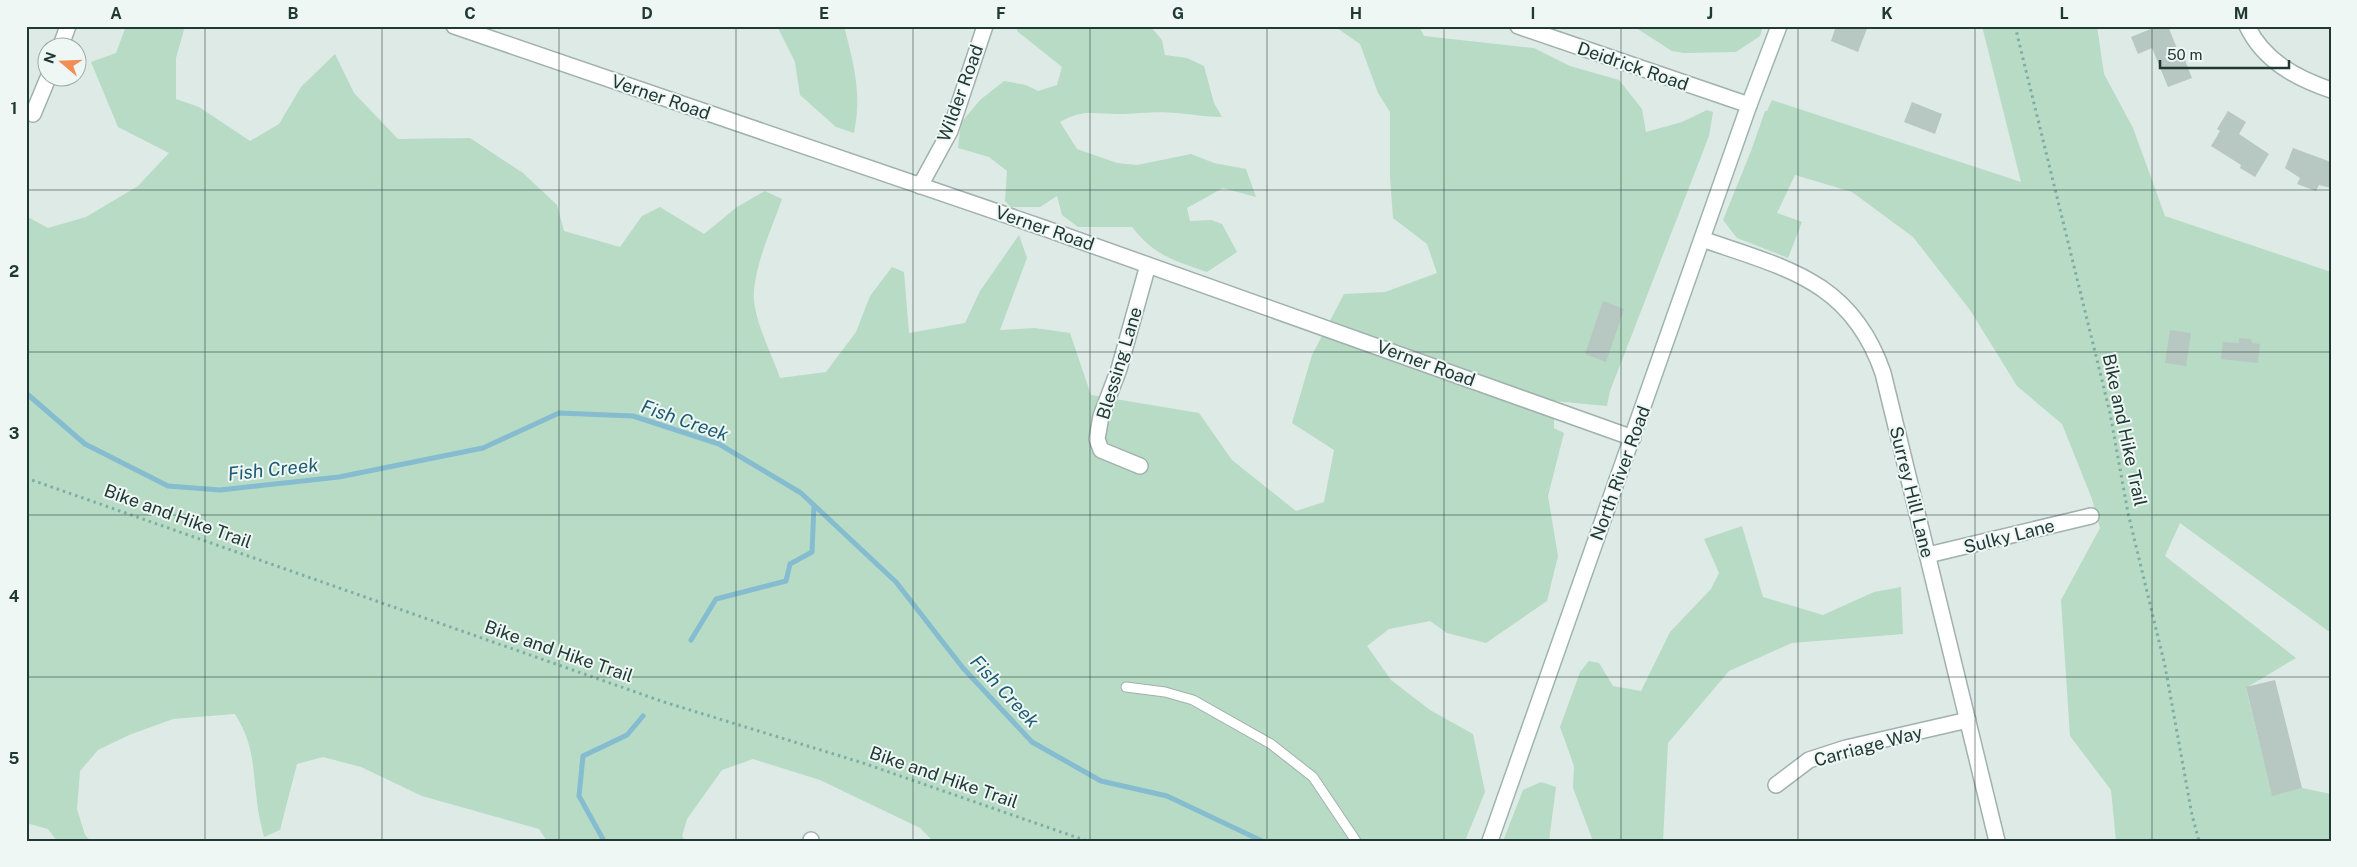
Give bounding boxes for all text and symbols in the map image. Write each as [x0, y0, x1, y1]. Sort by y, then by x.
text: A [110, 4, 122, 23]
text: B [288, 4, 299, 23]
text: C [464, 4, 476, 23]
text: D [641, 4, 653, 23]
text: E [819, 4, 829, 23]
text: F [996, 4, 1006, 23]
text: G [1172, 4, 1184, 23]
text: H [1350, 4, 1362, 23]
text: I [1531, 4, 1535, 23]
text: J [1707, 4, 1713, 23]
text: K [1881, 4, 1893, 23]
text: L [2059, 4, 2069, 23]
text: M [2234, 4, 2248, 23]
street label: Deidrick Road [1575, 37, 1691, 95]
north arrow [38, 38, 88, 88]
scale bar [2160, 38, 2288, 70]
street label: Wilder Road [933, 42, 987, 144]
text: 50 m [2167, 46, 2202, 63]
text: N [40, 50, 59, 66]
street label: Verner Road [609, 70, 713, 124]
text: 1 [11, 99, 17, 118]
street label: Verner Road [993, 201, 1097, 255]
text: 2 [9, 262, 19, 281]
street label: Blessing Lane [1092, 304, 1146, 422]
street label: Verner Road [1374, 335, 1478, 391]
street label: Bike and Hike Trail [2099, 352, 2151, 508]
water label: Fish Creek [638, 395, 732, 445]
street label: North River Road [1586, 403, 1654, 543]
text: 3 [9, 424, 19, 443]
street label: Surrey Hill Lane [1886, 424, 1938, 560]
water label: Fish Creek [227, 453, 320, 485]
street label: Bike and Hike Trail [101, 480, 255, 552]
street label: Sulky Lane [1961, 515, 2057, 557]
text: 4 [9, 587, 20, 606]
street label: Bike and Hike Trail [482, 616, 636, 686]
water label: Fish Creek [966, 650, 1045, 732]
street label: Carriage Way [1812, 721, 1925, 771]
street label: Bike and Hike Trail [867, 742, 1021, 812]
text: 5 [9, 749, 20, 768]

